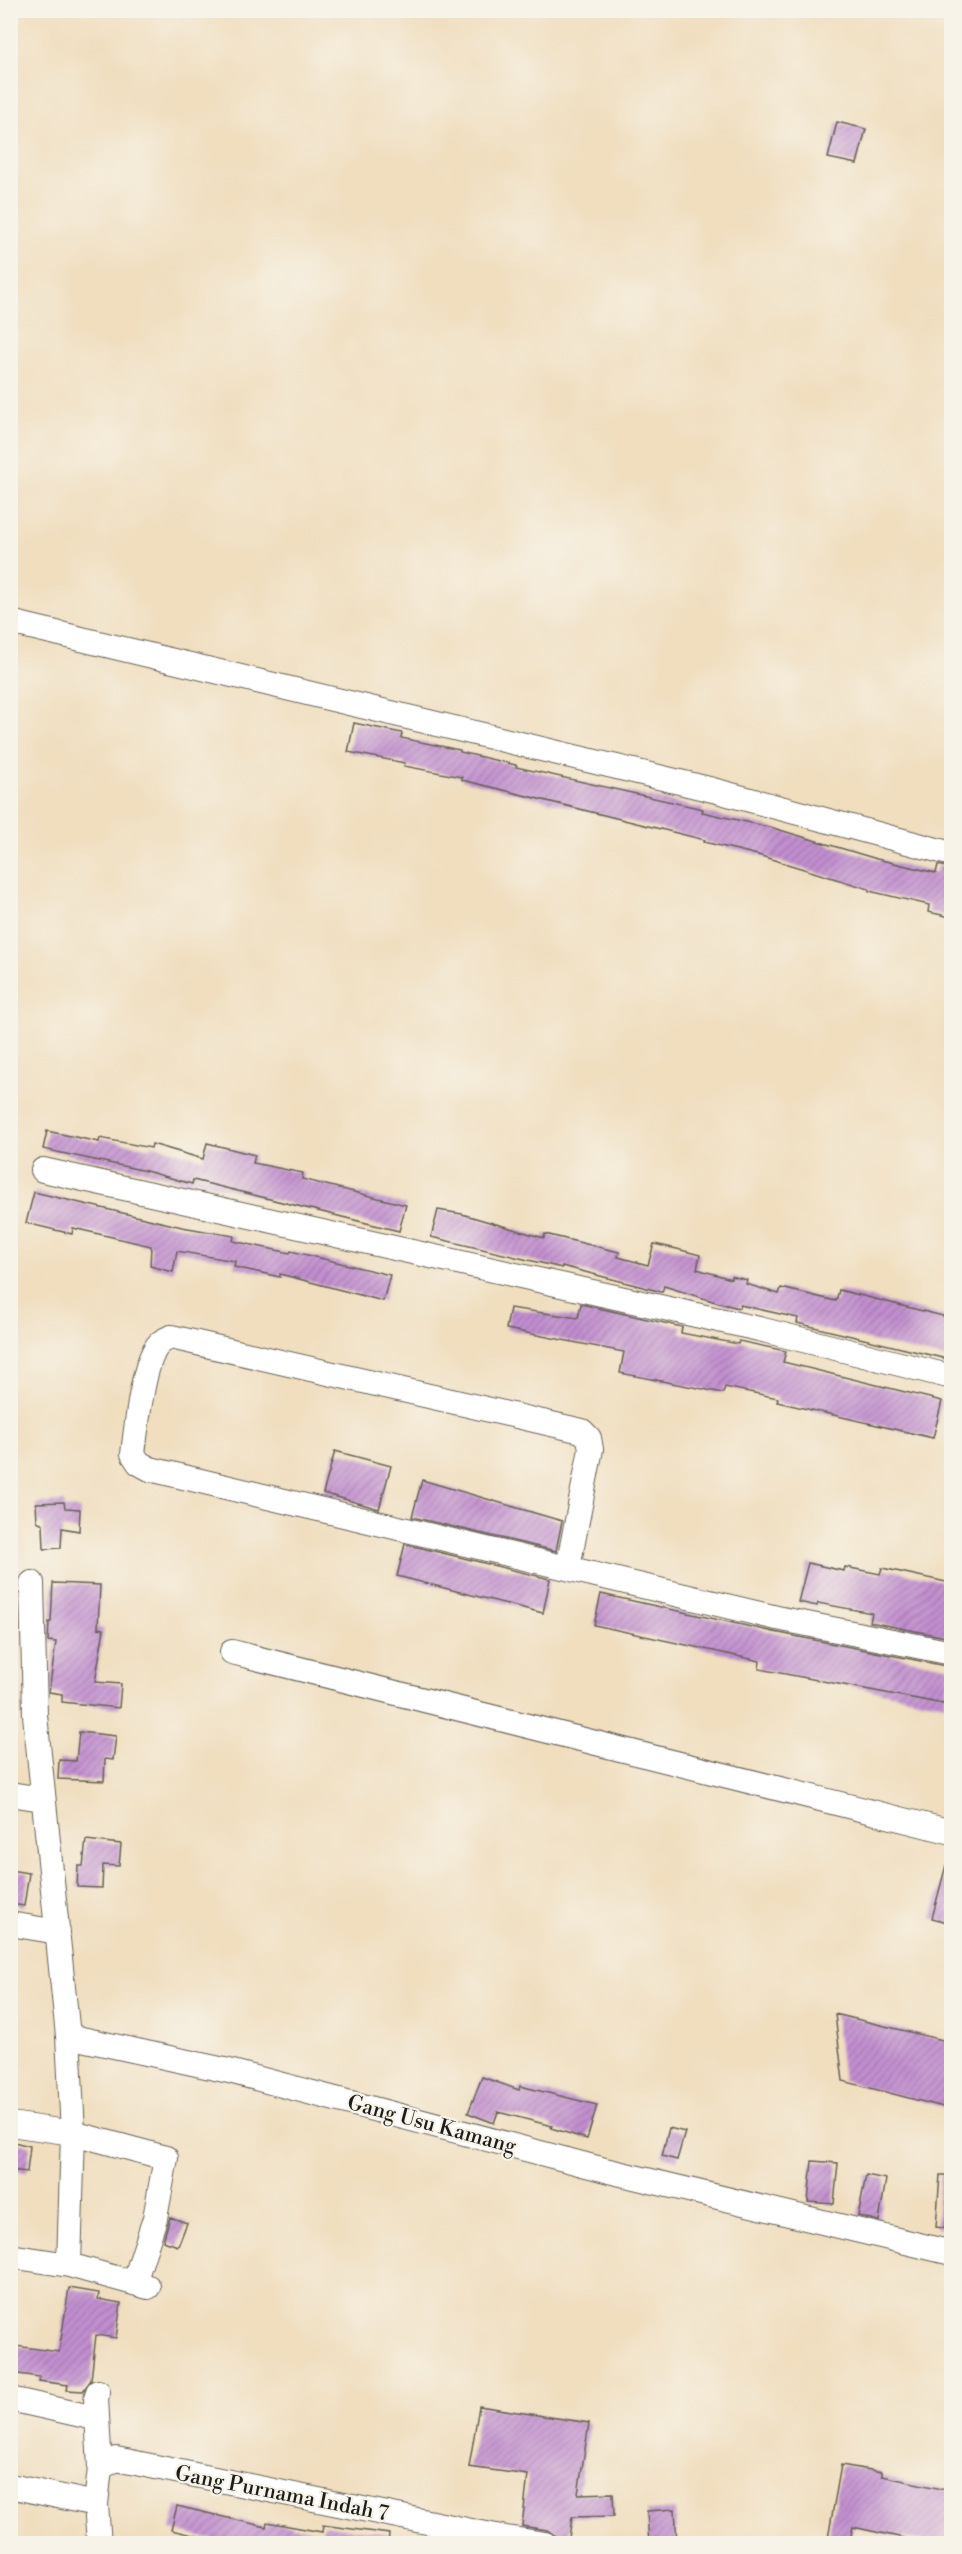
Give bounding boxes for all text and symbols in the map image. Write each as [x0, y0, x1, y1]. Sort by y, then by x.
street label: Gang Usu Kamang [344, 2090, 519, 2160]
street label: Gang Purnama Indah 7 [173, 2461, 391, 2527]

